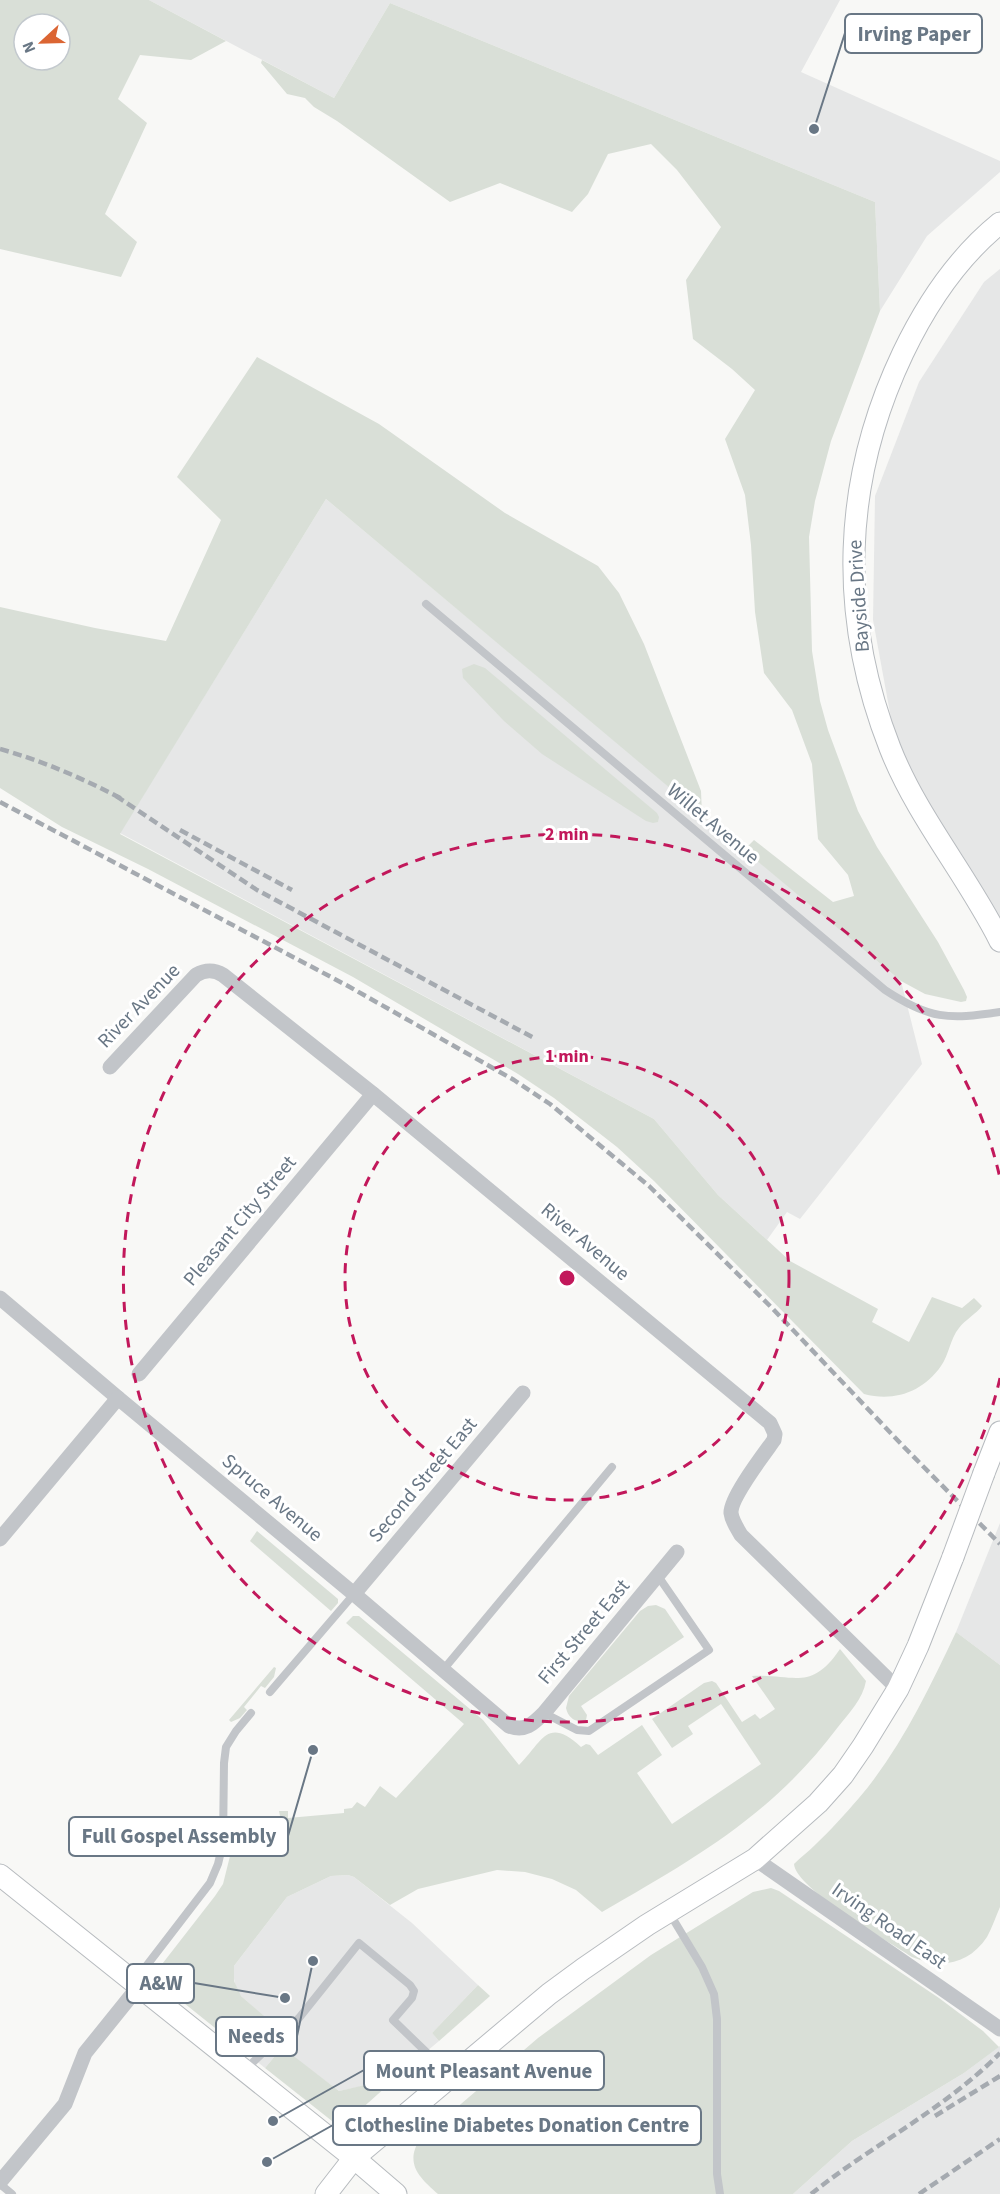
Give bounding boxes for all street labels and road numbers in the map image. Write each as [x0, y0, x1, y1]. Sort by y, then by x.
street label: Bayside Drive [841, 539, 877, 653]
street label: Willet Avenue [661, 777, 765, 871]
street label: River Avenue [91, 957, 187, 1055]
street label: Pleasant City Street [177, 1149, 303, 1292]
street label: River Avenue [535, 1197, 635, 1288]
street label: Second Street East [362, 1411, 484, 1549]
street label: Spruce Avenue [216, 1447, 328, 1549]
street label: First Street East [532, 1573, 637, 1691]
street label: Irving Road East [826, 1876, 952, 1976]

